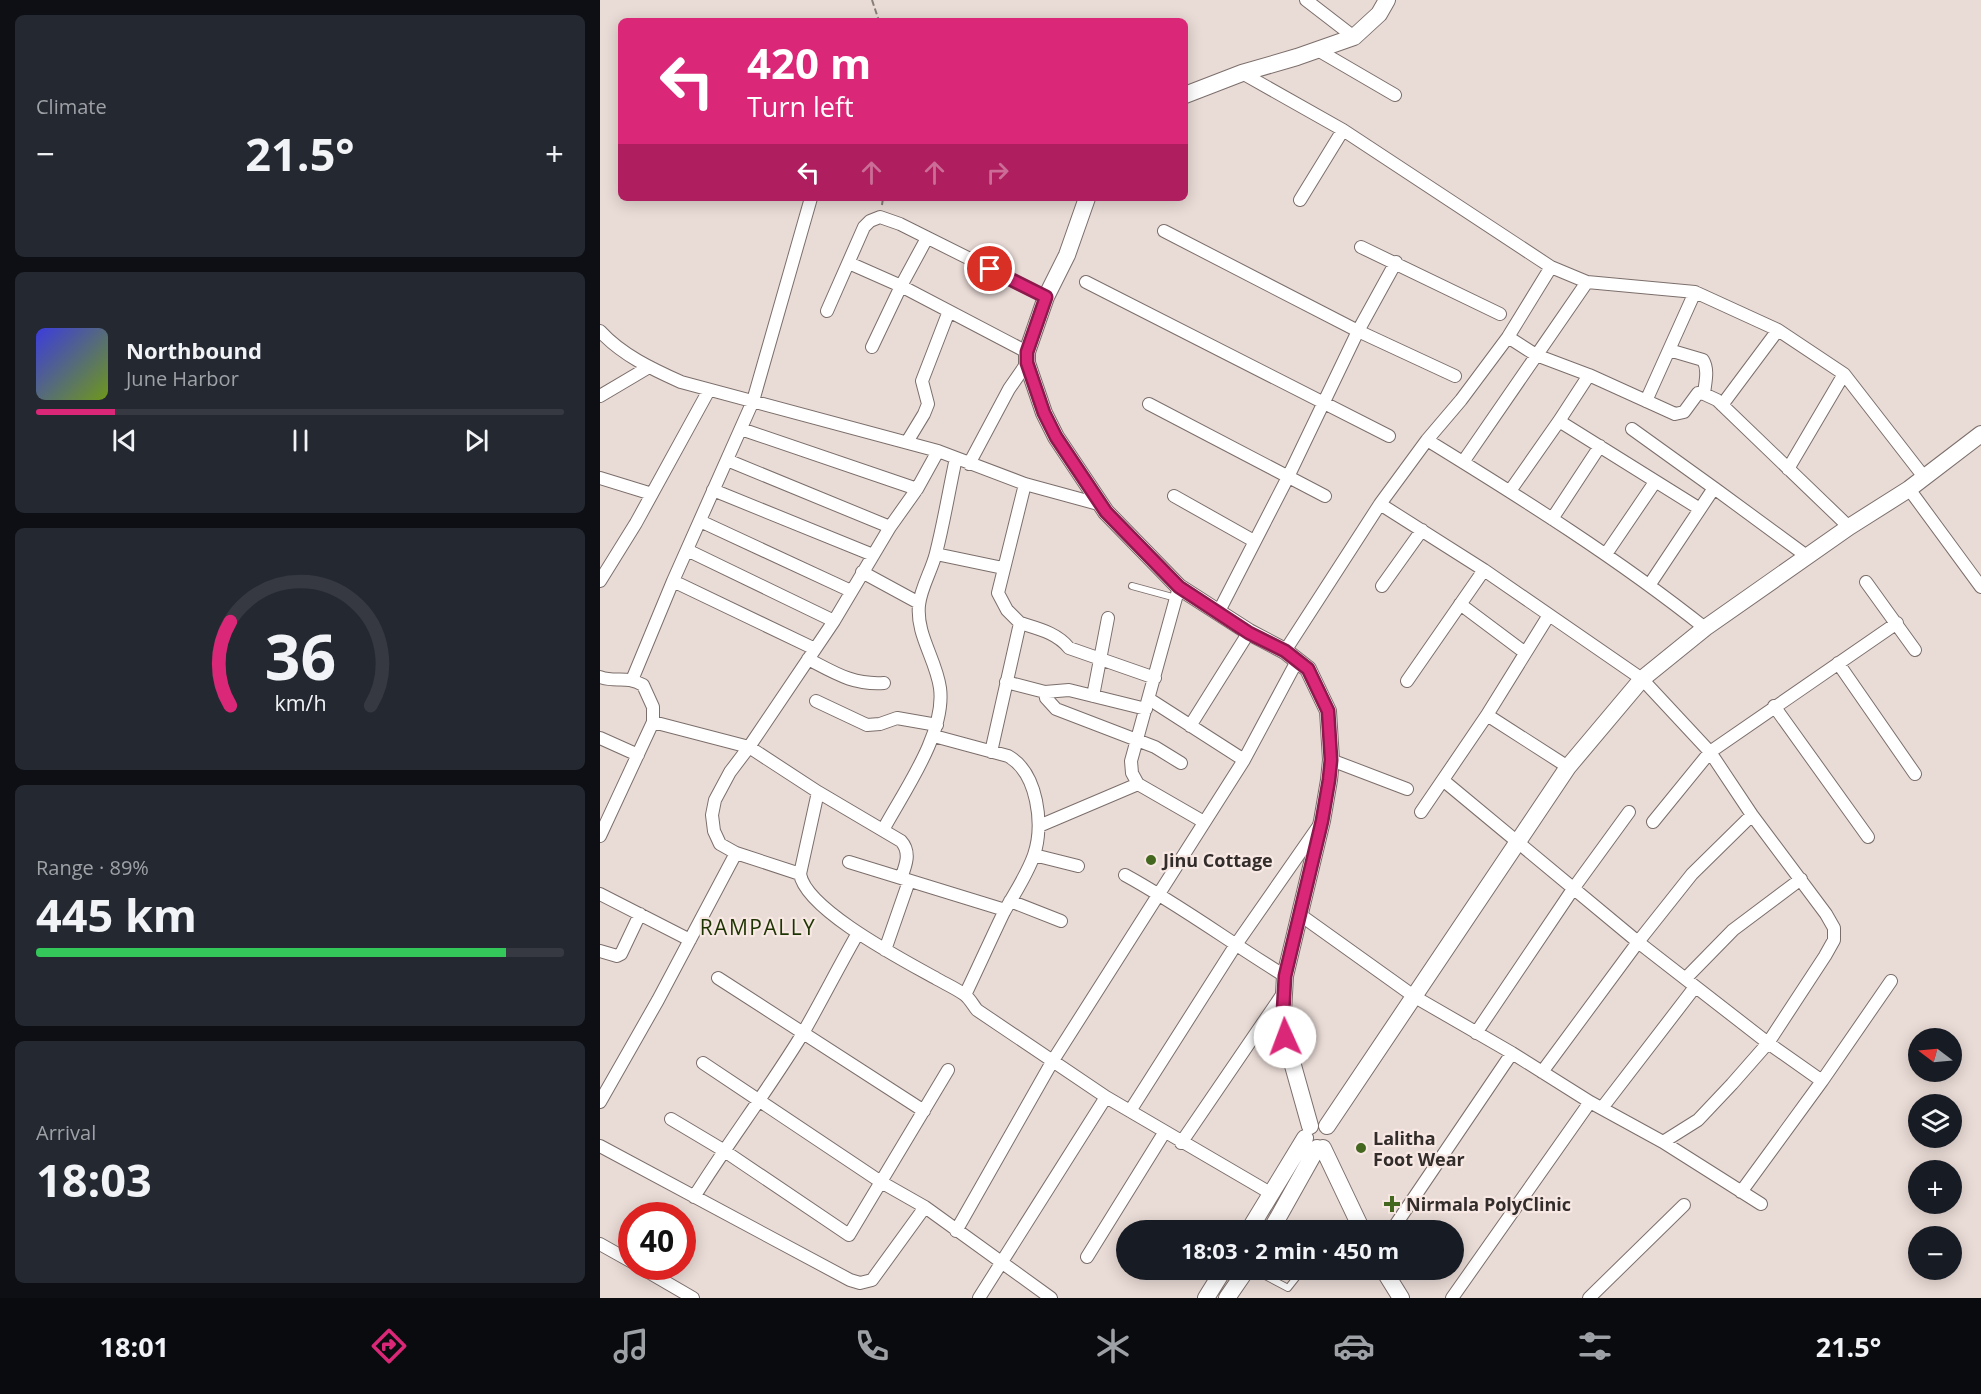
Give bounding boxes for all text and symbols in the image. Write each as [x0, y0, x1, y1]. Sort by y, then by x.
text: 420 m [747, 34, 871, 91]
icon: left [648, 42, 726, 120]
text: Turn left [747, 88, 854, 125]
text: Climate [36, 93, 107, 120]
text: 21.5° [245, 123, 355, 184]
text: − [36, 131, 55, 176]
text: + [545, 131, 564, 176]
icon: left [792, 156, 825, 189]
icon: ahead [855, 156, 888, 189]
icon: ahead [918, 156, 951, 189]
icon: right [981, 156, 1014, 189]
pin [964, 243, 1015, 294]
icon: arrive [973, 252, 1006, 285]
text: Northbound [126, 335, 262, 365]
text: June Harbor [126, 365, 239, 392]
icon: previous [108, 424, 141, 457]
icon: pause [284, 424, 317, 457]
icon: next [460, 424, 493, 457]
text: 36 [264, 613, 336, 698]
text: km/h [274, 688, 326, 717]
place label: Jinu Cottage [1161, 848, 1273, 872]
marker: Jinu Cottage [1144, 853, 1158, 867]
text: Range · 89% [36, 854, 149, 881]
text: 445 km [36, 884, 197, 945]
district label: RAMPALLY [700, 913, 816, 941]
position arrow [1253, 1005, 1317, 1069]
north arrow [1908, 1028, 1962, 1082]
map controls [1908, 1028, 1962, 1280]
button: layers [1908, 1094, 1962, 1148]
text: Arrival [36, 1119, 96, 1146]
place label: Lalitha Foot Wear [1373, 1126, 1465, 1171]
marker: Lalitha Foot Wear [1354, 1141, 1368, 1155]
text: 18:03 [36, 1149, 152, 1210]
button: + [1908, 1160, 1962, 1214]
place label: Nirmala PolyClinic [1406, 1192, 1571, 1216]
marker: Nirmala PolyClinic [1383, 1195, 1401, 1213]
speed limit sign: 40 [618, 1202, 696, 1280]
button: − [1908, 1226, 1962, 1280]
text: 18:03 · 2 min · 450 m [1181, 1235, 1399, 1265]
icon: directions [368, 1325, 410, 1367]
icon: music [610, 1325, 652, 1367]
icon: phone [851, 1325, 893, 1367]
icon: climate [1092, 1325, 1134, 1367]
icon: car [1333, 1325, 1375, 1367]
icon: filters [1574, 1325, 1616, 1367]
text: 18:01 [100, 1328, 169, 1365]
text: 21.5° [1816, 1328, 1881, 1365]

